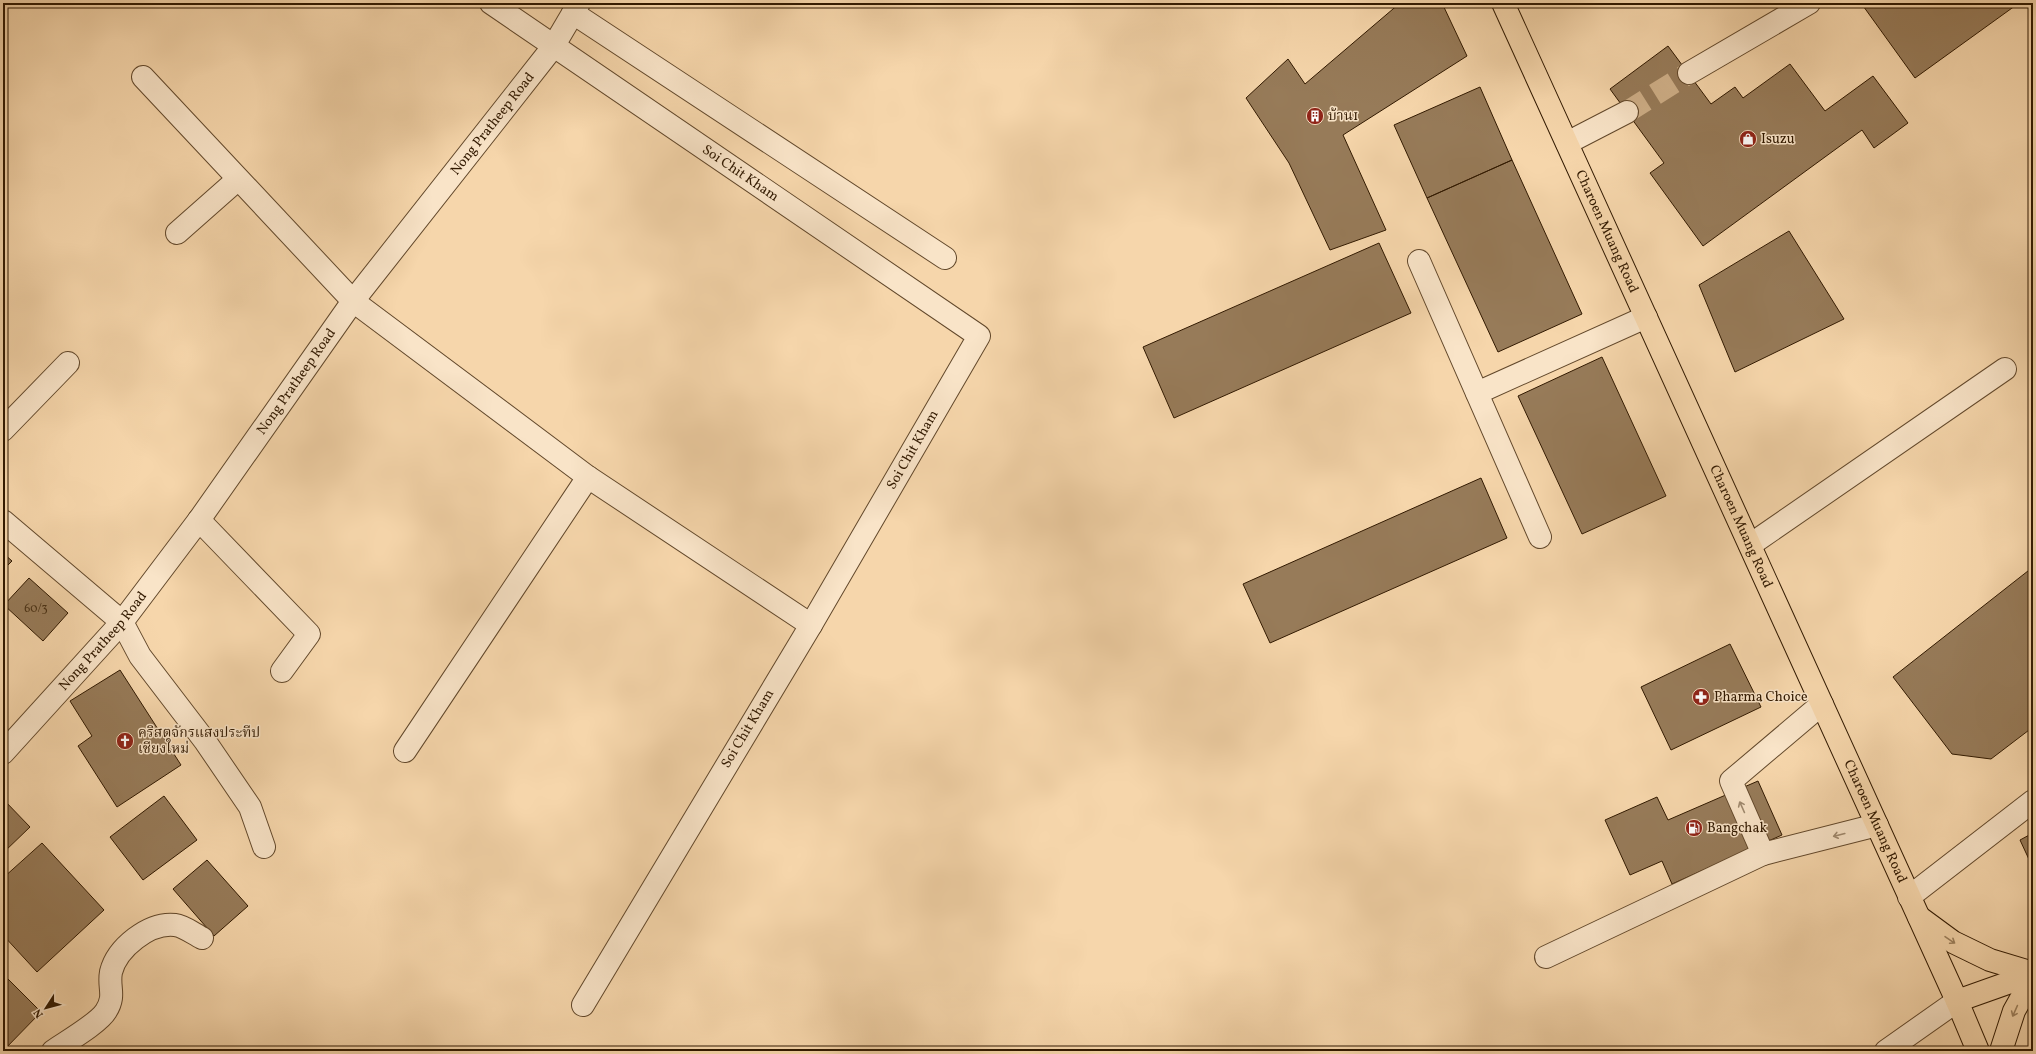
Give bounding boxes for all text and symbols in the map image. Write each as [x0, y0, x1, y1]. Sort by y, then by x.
street label: Nong Pratheep Road [446, 68, 539, 179]
building icon: บ้าน1 [1305, 106, 1325, 126]
place label: บ้าน1 [1328, 107, 1358, 126]
shop icon: Isuzu [1738, 129, 1758, 149]
place label: Isuzu [1761, 130, 1795, 149]
street label: Soi Chit Kham [698, 140, 783, 206]
street label: Charoen Muang Road [1571, 167, 1643, 296]
street label: Nong Pratheep Road [252, 325, 340, 439]
street label: Soi Chit Kham [883, 407, 943, 493]
street label: Charoen Muang Road [1705, 462, 1777, 591]
street label: Nong Pratheep Road [54, 587, 151, 695]
house number: 60/3 [24, 601, 48, 617]
street label: Soi Chit Kham [717, 686, 779, 772]
pharmacy icon: Pharma Choice [1691, 687, 1711, 707]
place label: Pharma Choice [1714, 688, 1808, 707]
place label: คริสตจักรแสงประทีป เชียงใหม่ [138, 724, 260, 759]
church icon: คริสตจักรแสงประทีป เชียงใหม่ [115, 731, 135, 751]
street label: Charoen Muang Road [1839, 757, 1912, 886]
one-way arrow [1738, 801, 1745, 813]
fuel station icon: Bangchak [1684, 818, 1704, 838]
place label: Bangchak [1707, 819, 1767, 838]
one-way arrow [1833, 831, 1846, 839]
one-way arrow [1944, 936, 1955, 944]
north arrow [26, 988, 66, 1028]
one-way arrow [2010, 1004, 2018, 1016]
text: N [31, 1005, 48, 1021]

